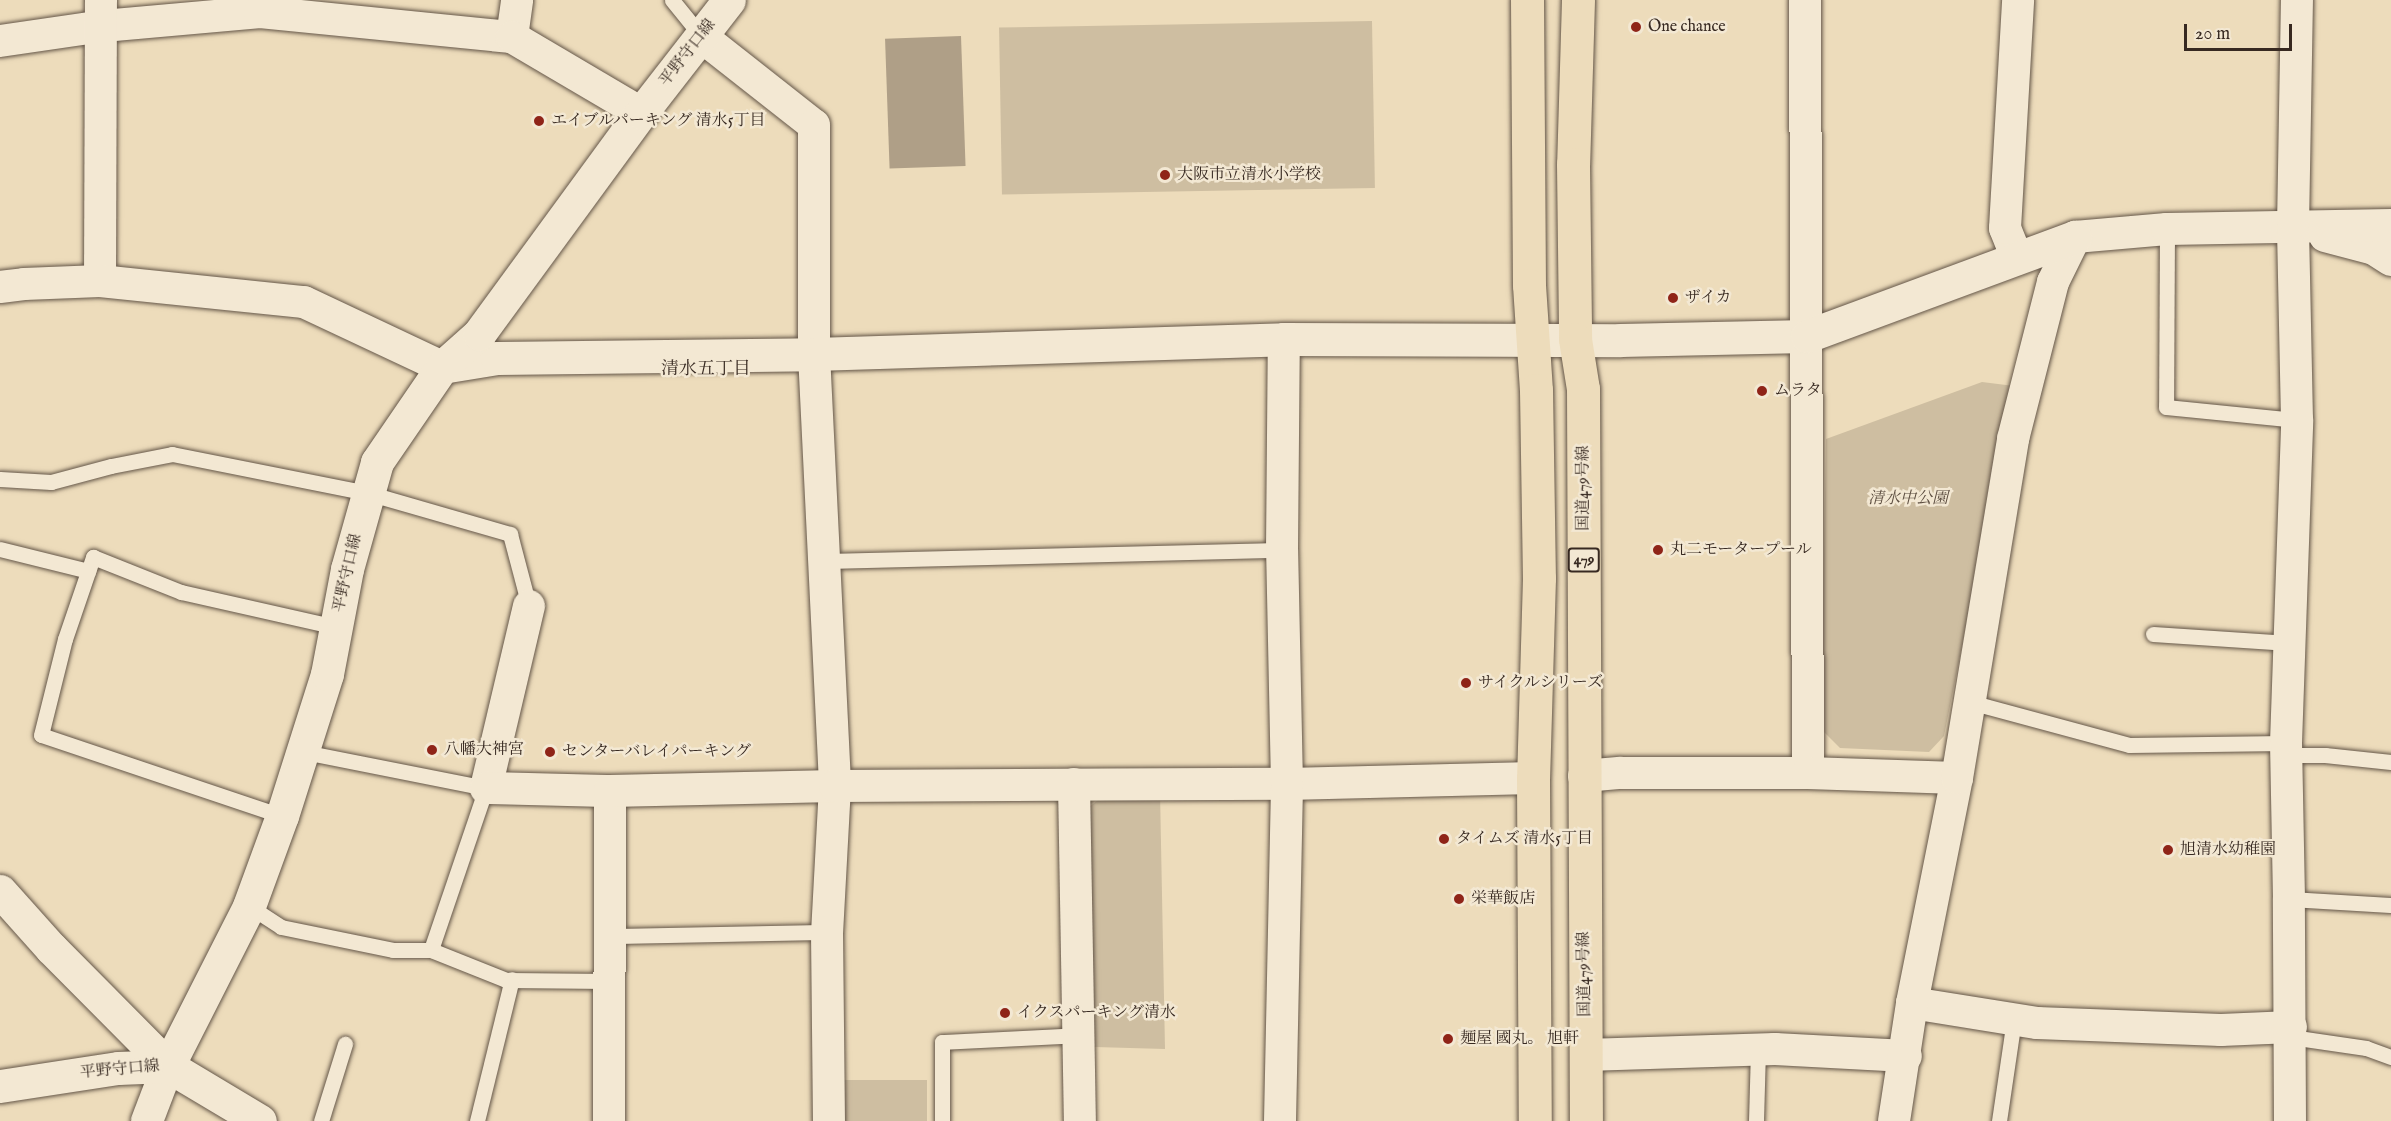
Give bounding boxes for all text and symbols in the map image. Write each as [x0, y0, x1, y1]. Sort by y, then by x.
scale bar [2187, 12, 2295, 50]
street label: 平野守口線 [656, 16, 720, 90]
place label: One chance [1648, 17, 1726, 37]
marker: One chance [1629, 20, 1643, 34]
text: 20 m [2195, 23, 2230, 46]
place label: エイブルパーキング 清水5丁目 [551, 111, 768, 131]
marker: エイブルパーキング 清水5丁目 [532, 114, 546, 128]
place label: 大阪市立清水小学校 [1177, 165, 1321, 185]
marker: 大阪市立清水小学校 [1158, 168, 1172, 182]
place label: ザイカ [1685, 288, 1733, 308]
marker: ザイカ [1666, 291, 1680, 305]
district label: 清水五丁目 [661, 359, 751, 381]
place label: ムラタ [1774, 381, 1822, 401]
marker: ムラタ [1755, 384, 1769, 398]
street label: 国道479号線 [1574, 445, 1594, 531]
park label: 清水中公園 [1868, 489, 1948, 509]
street label: 平野守口線 [330, 532, 366, 614]
place label: 丸二モータープール [1670, 540, 1813, 560]
marker: 丸二モータープール [1651, 543, 1665, 557]
road number: 479 [1568, 548, 1600, 572]
place label: サイクルシリーズ [1478, 673, 1606, 693]
marker: サイクルシリーズ [1459, 676, 1473, 690]
place label: 八幡大神宮 [444, 740, 524, 760]
place label: センターバレイパーキング [562, 742, 754, 762]
marker: 八幡大神宮 [425, 743, 439, 757]
marker: センターバレイパーキング [543, 745, 557, 759]
place label: タイムズ 清水5丁目 [1456, 829, 1593, 849]
marker: タイムズ 清水5丁目 [1437, 832, 1451, 846]
place label: 旭清水幼稚園 [2180, 840, 2276, 860]
marker: 旭清水幼稚園 [2161, 843, 2175, 857]
place label: 栄華飯店 [1471, 889, 1535, 909]
marker: 栄華飯店 [1452, 892, 1466, 906]
street label: 国道479号線 [1575, 931, 1595, 1017]
place label: イクスパーキング清水 [1017, 1003, 1177, 1023]
marker: イクスパーキング清水 [998, 1006, 1012, 1020]
place label: 麺屋 國丸。 旭軒 [1460, 1029, 1579, 1049]
marker: 麺屋 國丸。 旭軒 [1441, 1032, 1455, 1046]
street label: 平野守口線 [79, 1057, 161, 1083]

